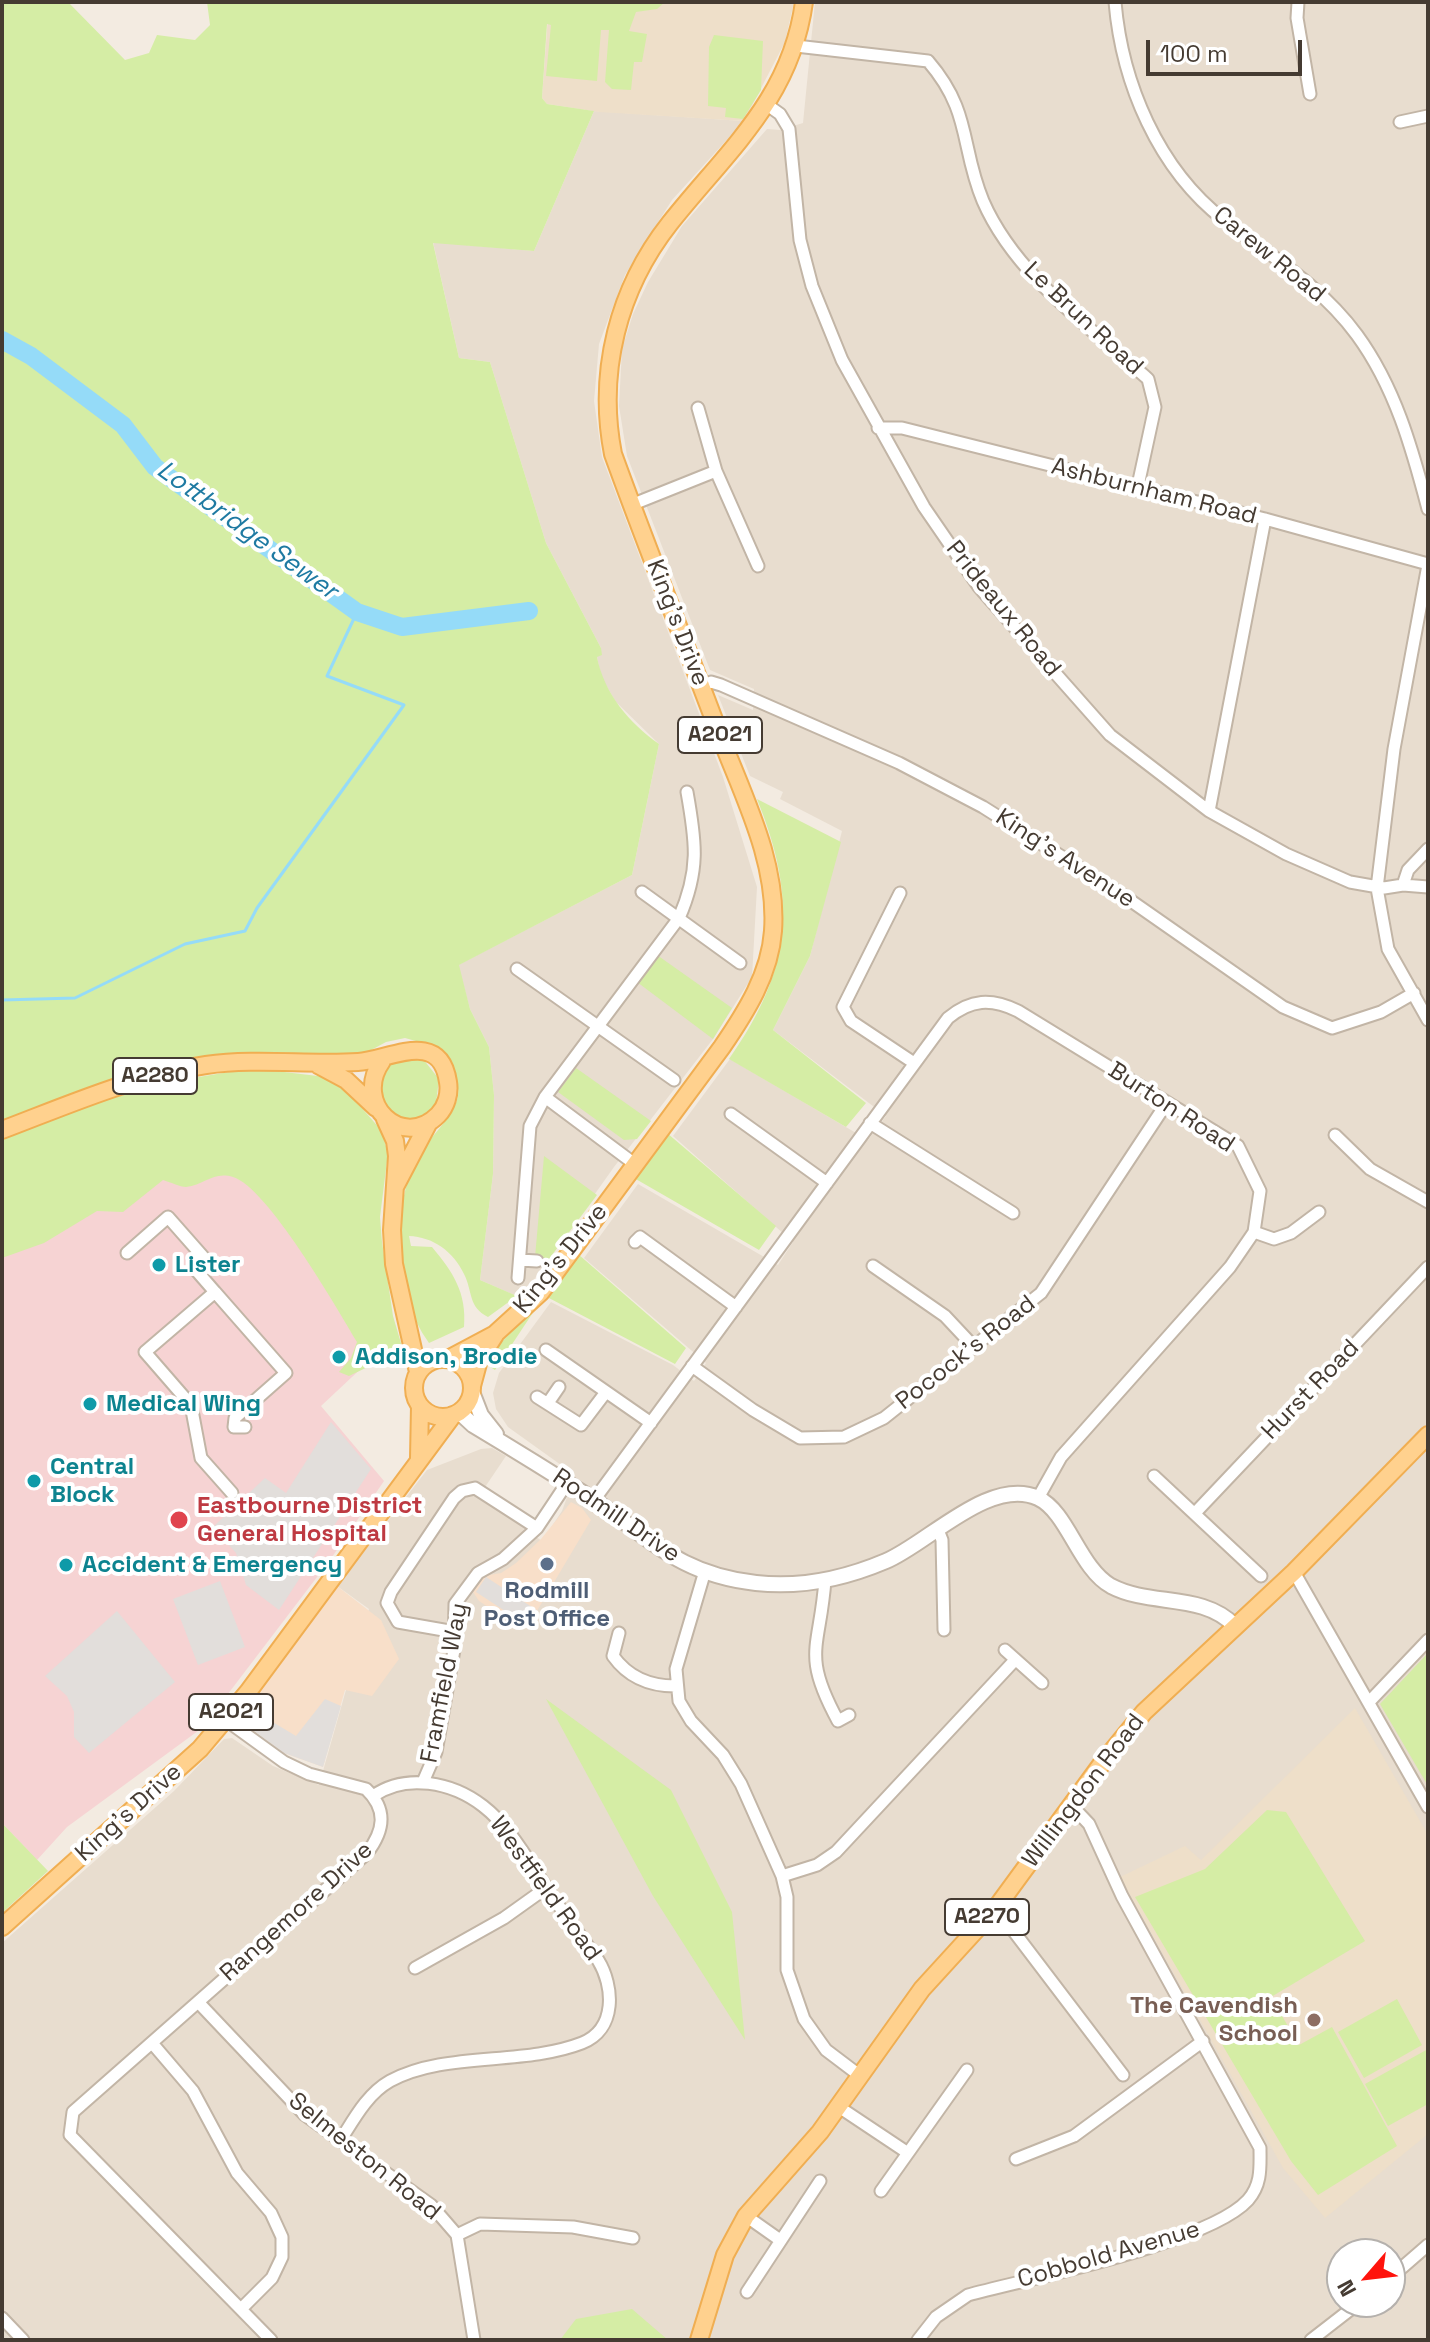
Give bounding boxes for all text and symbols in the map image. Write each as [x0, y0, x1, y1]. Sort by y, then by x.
scale bar [1150, 24, 1306, 74]
text: 100 m [1160, 38, 1228, 69]
street label: Carew Road [1207, 201, 1331, 309]
street label: Le Brun Road [1017, 256, 1149, 382]
street label: Ashburnham Road [1048, 453, 1260, 531]
water label: Lottbridge Sewer [151, 455, 343, 607]
street label: Prideaux Road [939, 535, 1067, 683]
street label: King's Drive [640, 556, 714, 690]
road number: A2021 [678, 717, 762, 753]
street label: King's Avenue [990, 803, 1140, 915]
street label: Burton Road [1102, 1056, 1240, 1160]
road number: A2280 [113, 1058, 197, 1094]
street label: King's Drive [508, 1198, 614, 1320]
place label: Lister [175, 1251, 241, 1279]
marker: Lister [150, 1256, 168, 1274]
street label: Pocock's Road [891, 1290, 1041, 1416]
street label: Hurst Road [1256, 1334, 1366, 1446]
place label: Addison, Brodie [355, 1343, 538, 1371]
marker: Addison, Brodie [330, 1348, 348, 1366]
place label: Medical Wing [106, 1390, 261, 1418]
marker: Medical Wing [81, 1395, 99, 1413]
place label: Central Block [50, 1453, 134, 1509]
street label: Rodmill Drive [547, 1463, 685, 1569]
marker: Central Block [25, 1472, 43, 1490]
place label: Eastbourne District General Hospital [197, 1492, 423, 1548]
marker: Eastbourne District General Hospital [168, 1509, 190, 1531]
place label: Accident & Emergency [82, 1551, 342, 1579]
marker: Rodmill Post Office [538, 1555, 556, 1573]
marker: Accident & Emergency [57, 1556, 75, 1574]
place label: Rodmill Post Office [484, 1577, 610, 1633]
street label: Framfield Way [415, 1601, 475, 1765]
road number: A2021 [189, 1694, 273, 1730]
street label: Willingdon Road [1017, 1709, 1151, 1873]
street label: King's Drive [70, 1758, 188, 1868]
street label: Westfield Road [483, 1811, 607, 1967]
street label: Rangemore Drive [215, 1836, 379, 1988]
road number: A2270 [945, 1899, 1029, 1935]
place label: The Cavendish School [1130, 1992, 1298, 2048]
marker: The Cavendish School [1305, 2011, 1323, 2029]
street label: Selmeston Road [282, 2087, 446, 2227]
street label: Cobbold Avenue [1015, 2215, 1203, 2295]
north arrow [1326, 2238, 1406, 2318]
text: N [1331, 2275, 1362, 2301]

